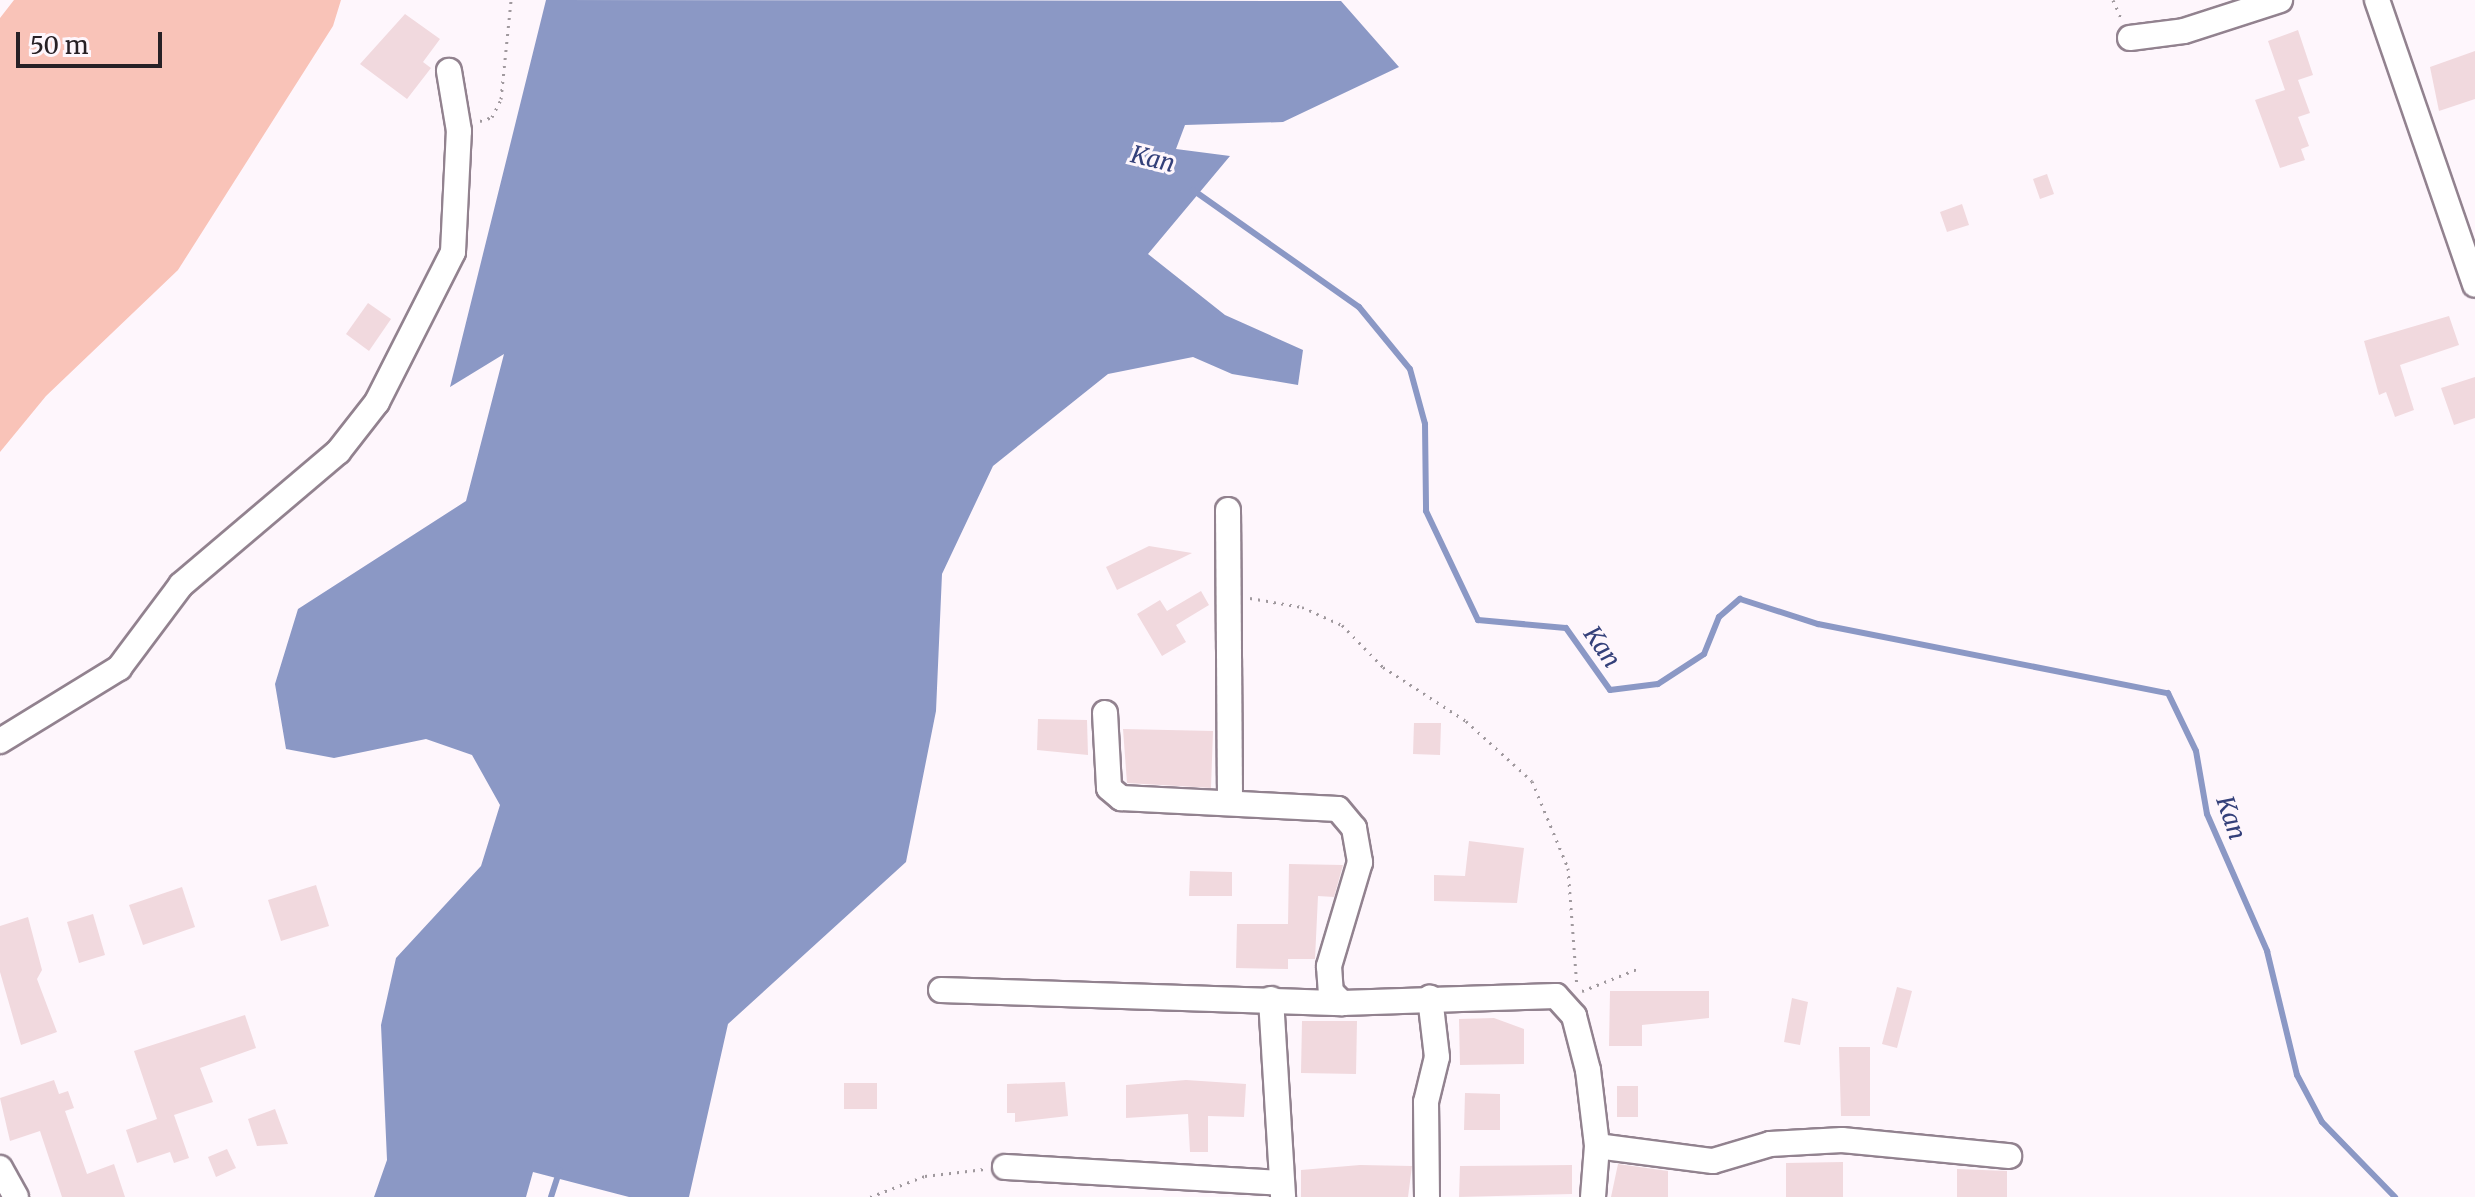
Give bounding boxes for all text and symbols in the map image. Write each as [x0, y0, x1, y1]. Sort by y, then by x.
scale bar [20, 16, 166, 66]
text: 50 m [30, 30, 89, 61]
water label: Kan [1128, 140, 1178, 178]
water label: Kan [1578, 621, 1626, 673]
water label: Kan [2210, 792, 2252, 844]

